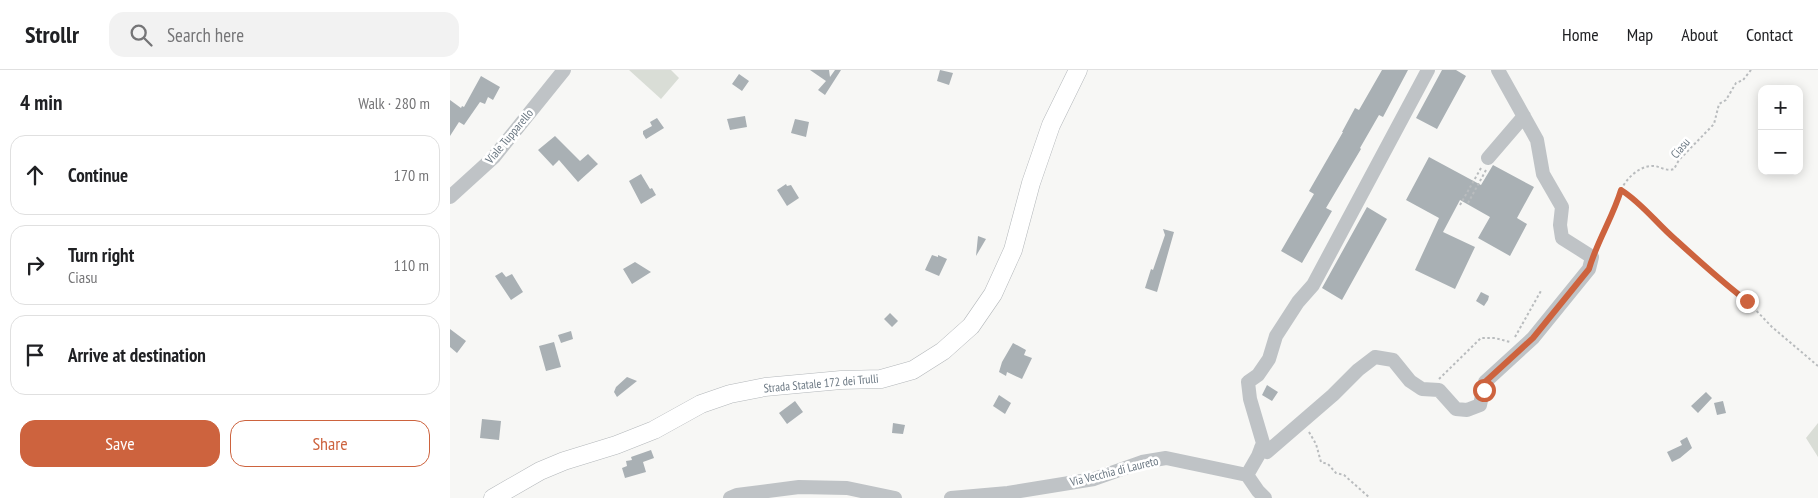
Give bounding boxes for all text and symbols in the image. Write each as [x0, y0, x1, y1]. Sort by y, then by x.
search box [109, 12, 459, 57]
text: Strollr [25, 19, 79, 50]
icon: search [127, 21, 155, 49]
text: Search here [167, 23, 244, 47]
text: Home [1562, 23, 1599, 46]
text: Map [1627, 23, 1653, 46]
text: About [1681, 23, 1718, 46]
text: Contact [1746, 23, 1793, 46]
map controls [1758, 85, 1803, 175]
button: + [1758, 85, 1803, 130]
text: 4 min [20, 89, 62, 116]
text: Walk · 280 m [358, 93, 430, 113]
street label: Viale Tupparello [481, 106, 536, 167]
button: − [1758, 130, 1803, 175]
street label: Ciasu [1667, 135, 1693, 161]
icon: ahead [21, 161, 49, 189]
text: Continue [68, 163, 128, 187]
text: 170 m [394, 165, 429, 185]
text: Turn right [68, 243, 134, 267]
icon: right [21, 251, 49, 279]
text: 110 m [394, 255, 429, 275]
text: Ciasu [68, 267, 98, 287]
route end [1736, 290, 1759, 313]
icon: arrive [21, 341, 49, 369]
text: Arrive at destination [68, 343, 206, 367]
street label: Strada Statale 172 dei Trulli [763, 370, 879, 396]
route start [1473, 379, 1496, 402]
button: Save [20, 420, 220, 467]
button: Share [230, 420, 430, 467]
street label: Via Vecchia di Laureto [1067, 453, 1160, 489]

